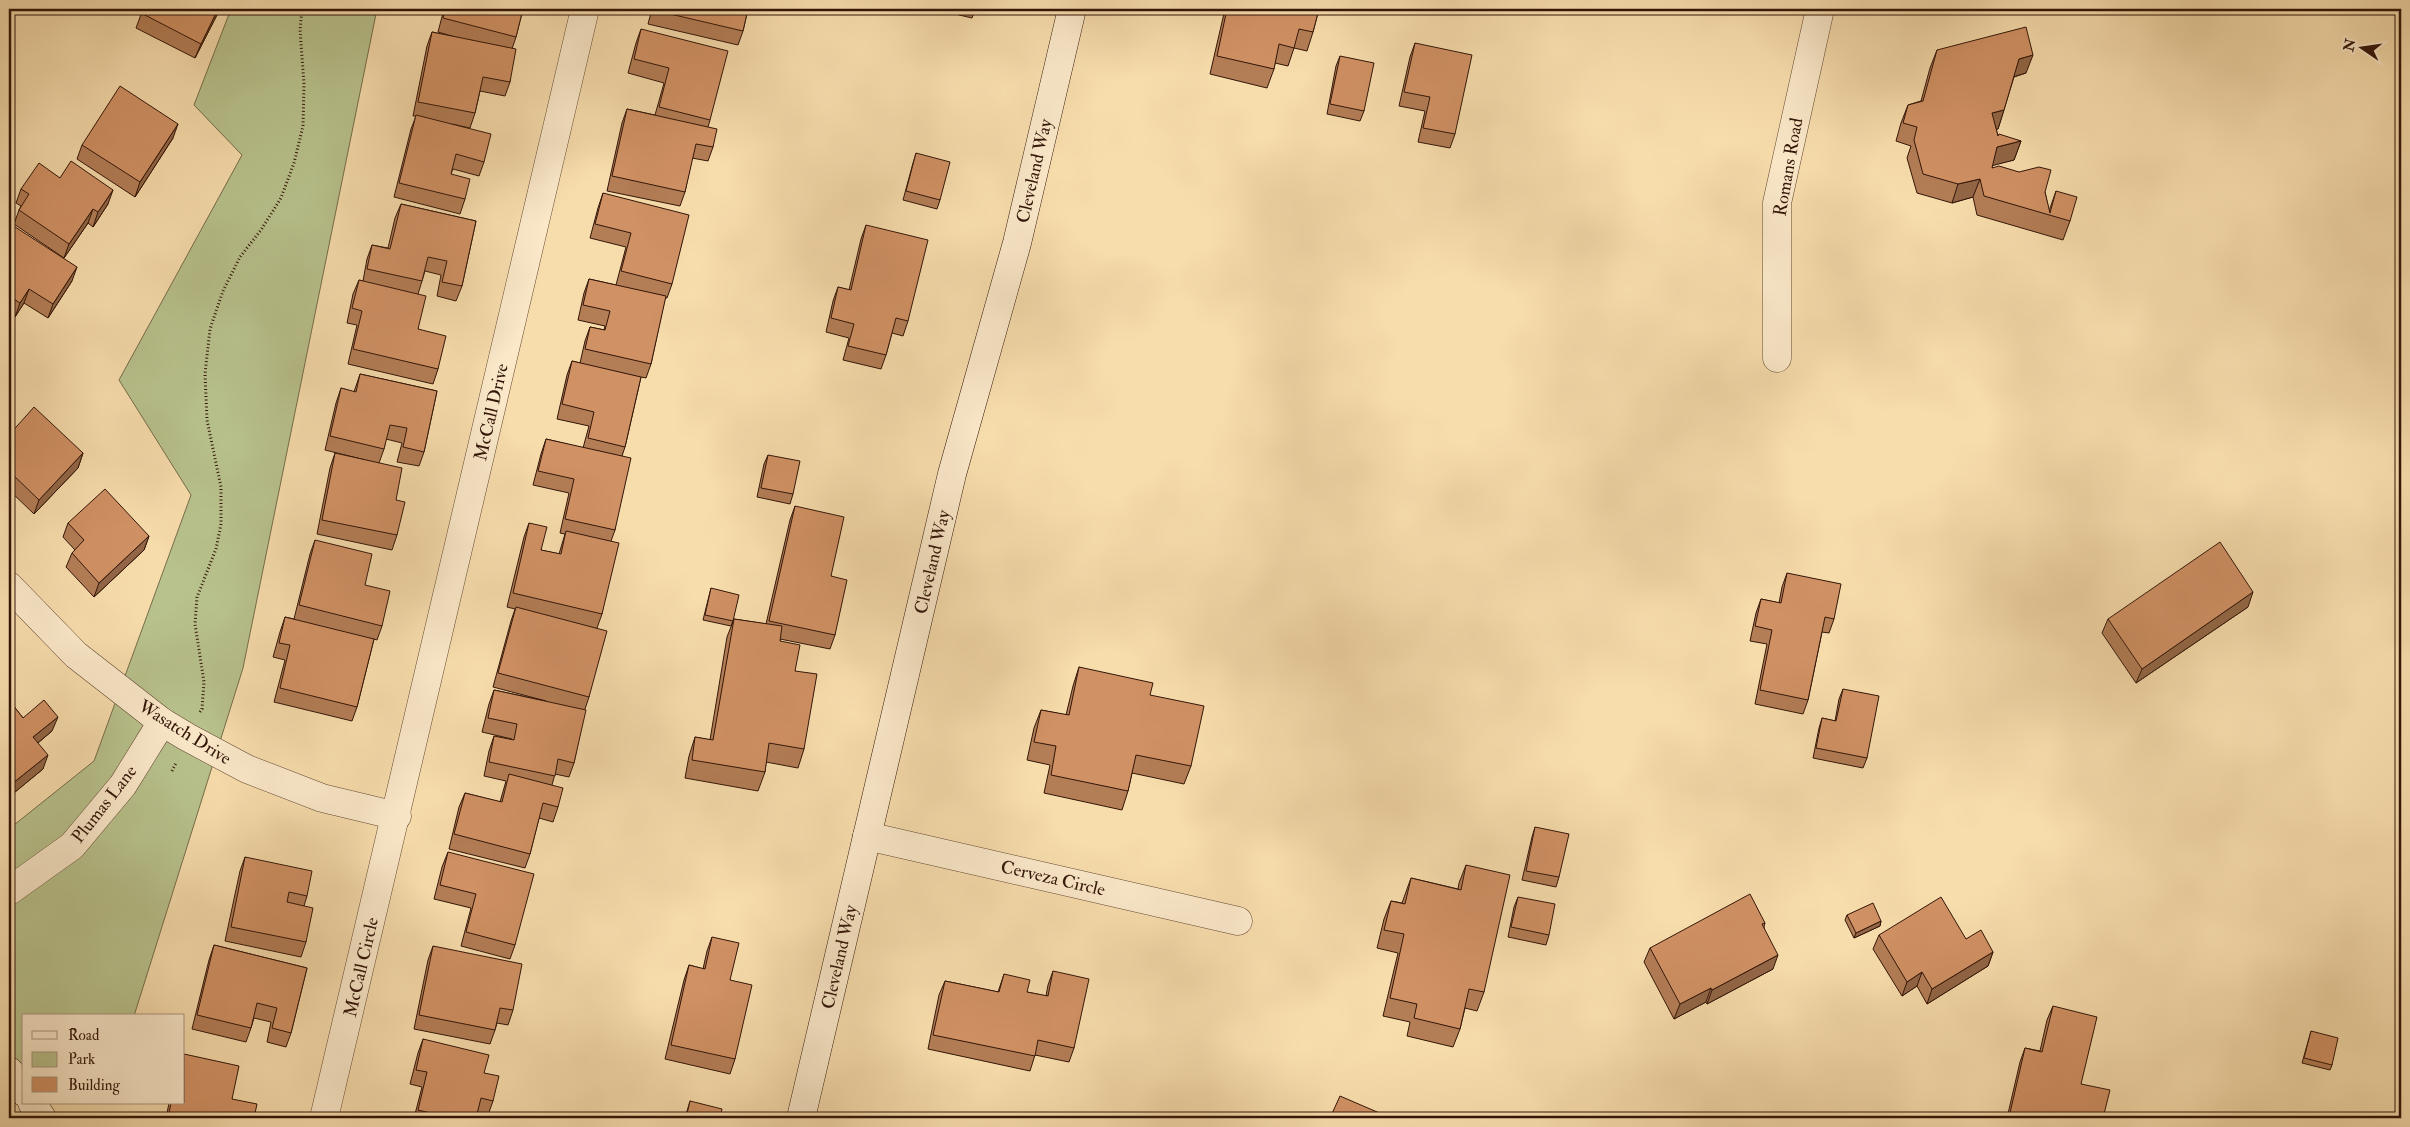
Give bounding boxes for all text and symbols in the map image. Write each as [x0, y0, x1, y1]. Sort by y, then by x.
north arrow [2338, 22, 2388, 72]
text: N [2340, 37, 2360, 54]
street label: Cleveland Way [1011, 116, 1058, 225]
street label: Romans Road [1769, 116, 1808, 218]
street label: McCall Drive [469, 361, 514, 463]
street label: Cleveland Way [909, 507, 956, 616]
street label: Wasatch Drive [133, 694, 236, 770]
street label: Plumas Lane [67, 760, 142, 848]
street label: Cerveza Circle [998, 855, 1108, 902]
street label: Cleveland Way [816, 902, 863, 1011]
street label: McCall Circle [339, 915, 384, 1019]
legend [22, 1014, 185, 1104]
text: Road [68, 1026, 100, 1045]
text: Park [68, 1050, 95, 1069]
text: Building [68, 1076, 120, 1095]

